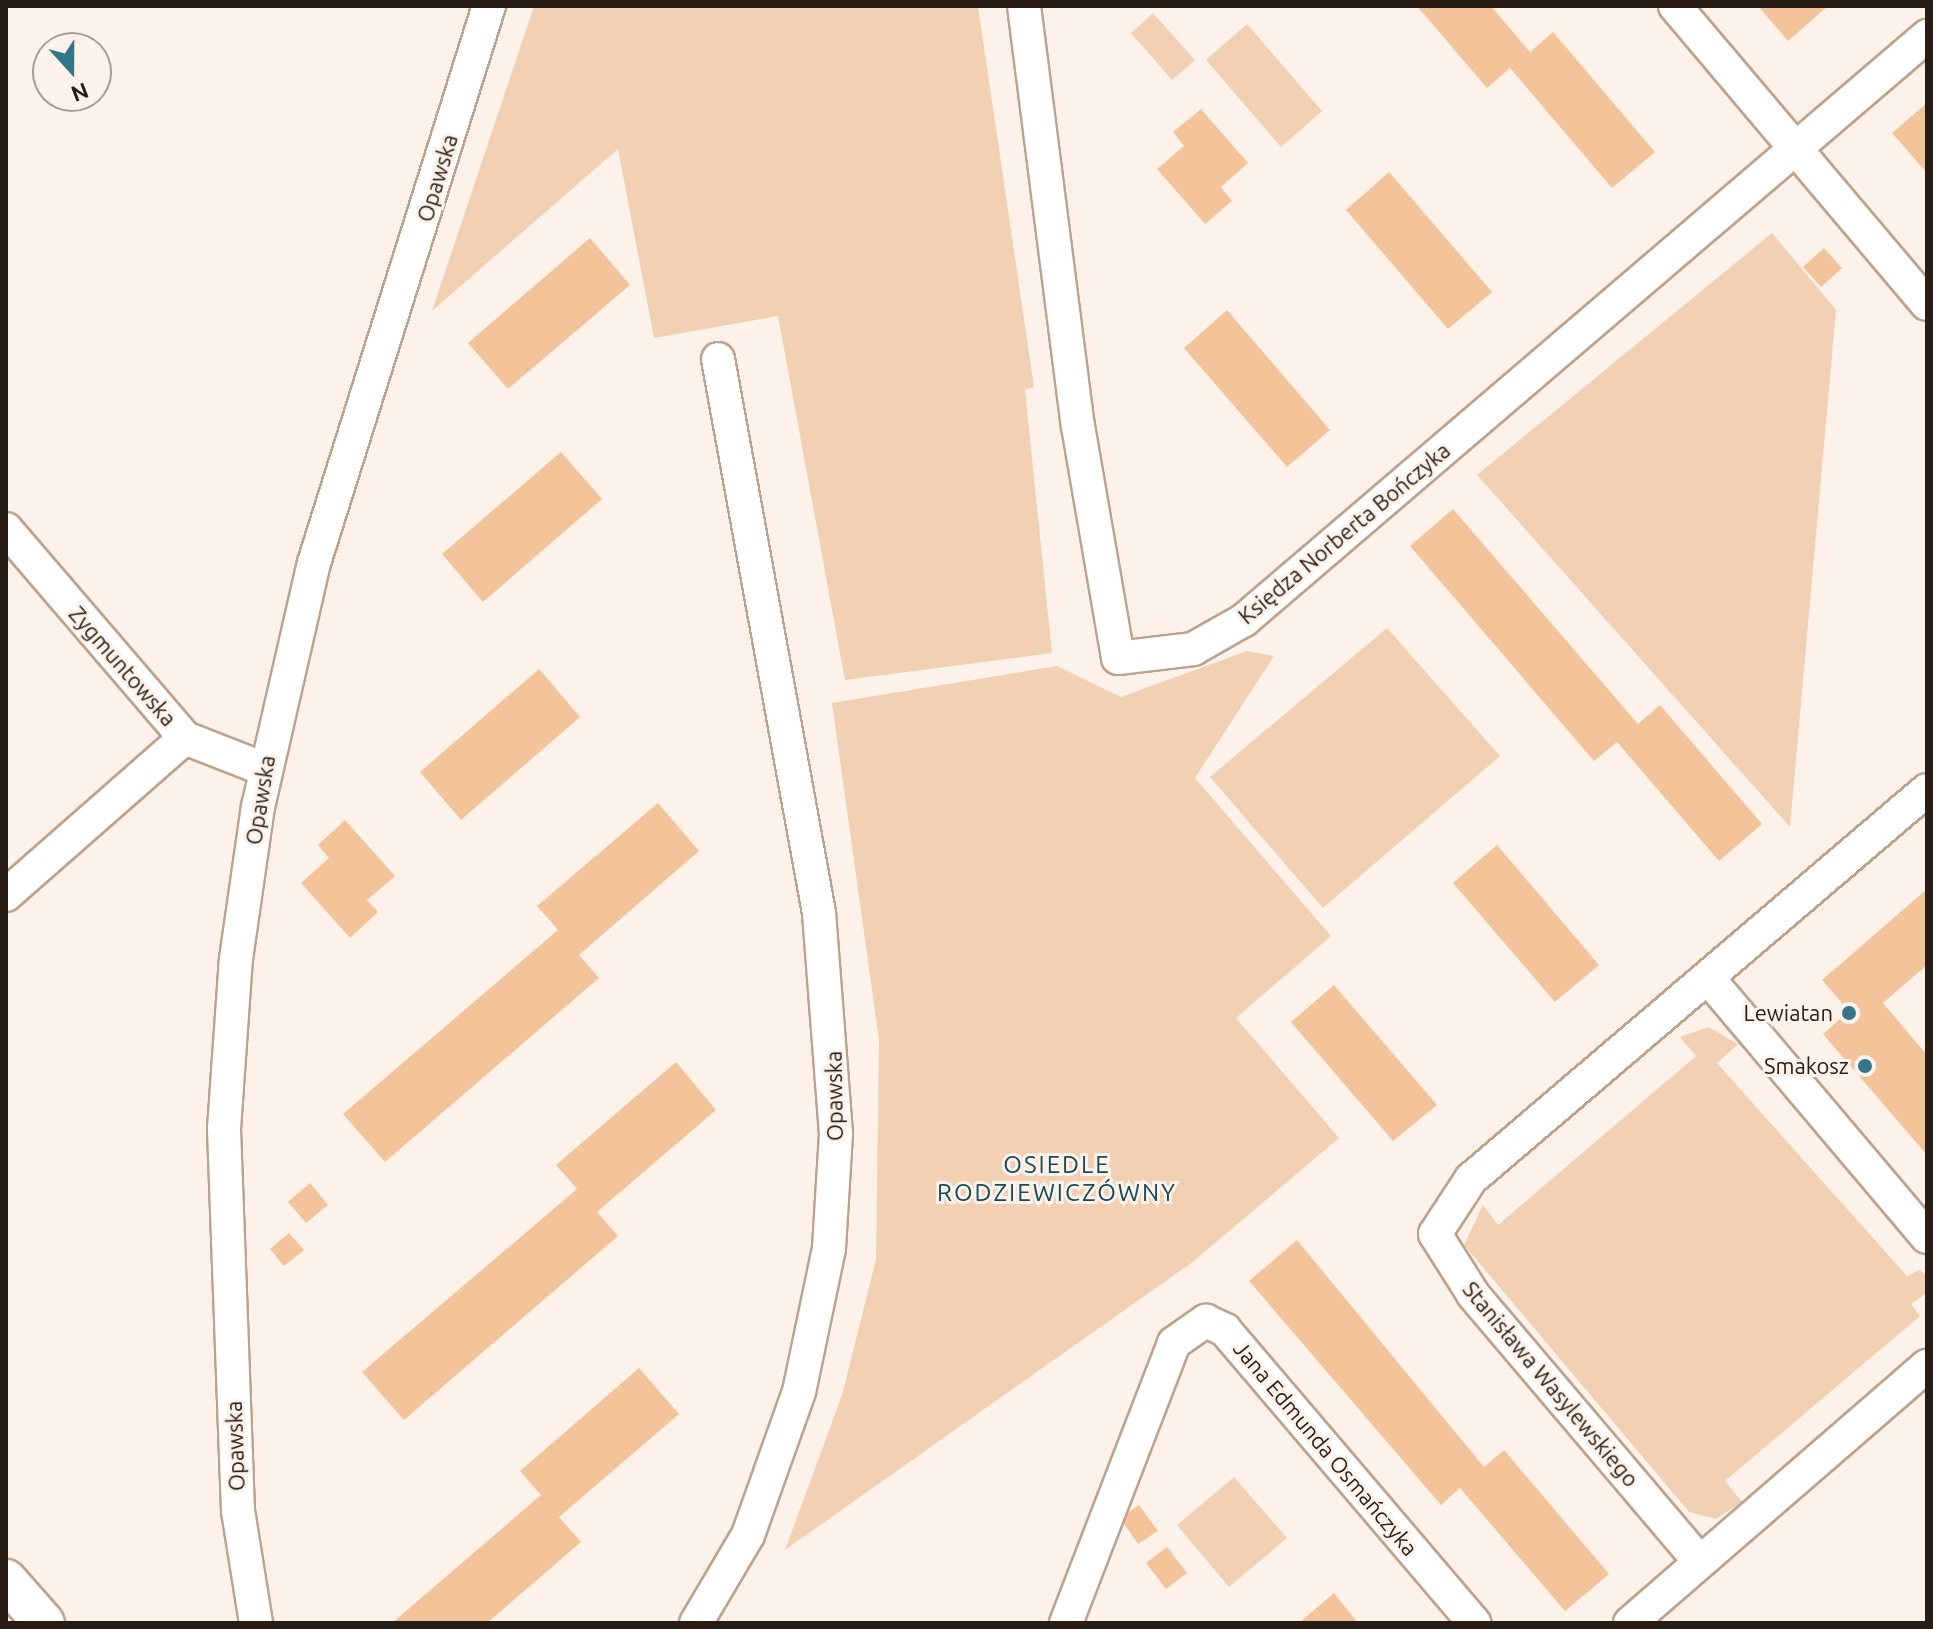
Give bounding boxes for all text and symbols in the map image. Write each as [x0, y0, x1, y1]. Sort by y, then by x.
north arrow [32, 32, 112, 112]
text: N [68, 78, 92, 108]
street label: Opawska [411, 131, 463, 225]
street label: Księdza Norberta Bończyka [1233, 437, 1455, 629]
street label: Zygmuntowska [64, 601, 182, 731]
street label: Opawska [240, 753, 280, 847]
place label: Lewiatan [1743, 1000, 1833, 1026]
marker: Lewiatan [1840, 1004, 1858, 1022]
street label: Opawska [820, 1051, 848, 1141]
place label: Smakosz [1764, 1053, 1849, 1079]
marker: Smakosz [1856, 1057, 1874, 1075]
district label: OSIEDLE RODZIEWICZÓWNY [937, 1151, 1177, 1207]
street label: Stanisława Wasylewskiego [1457, 1276, 1645, 1492]
street label: Jana Edmunda Osmańczyka [1228, 1335, 1424, 1561]
street label: Opawska [220, 1400, 250, 1492]

